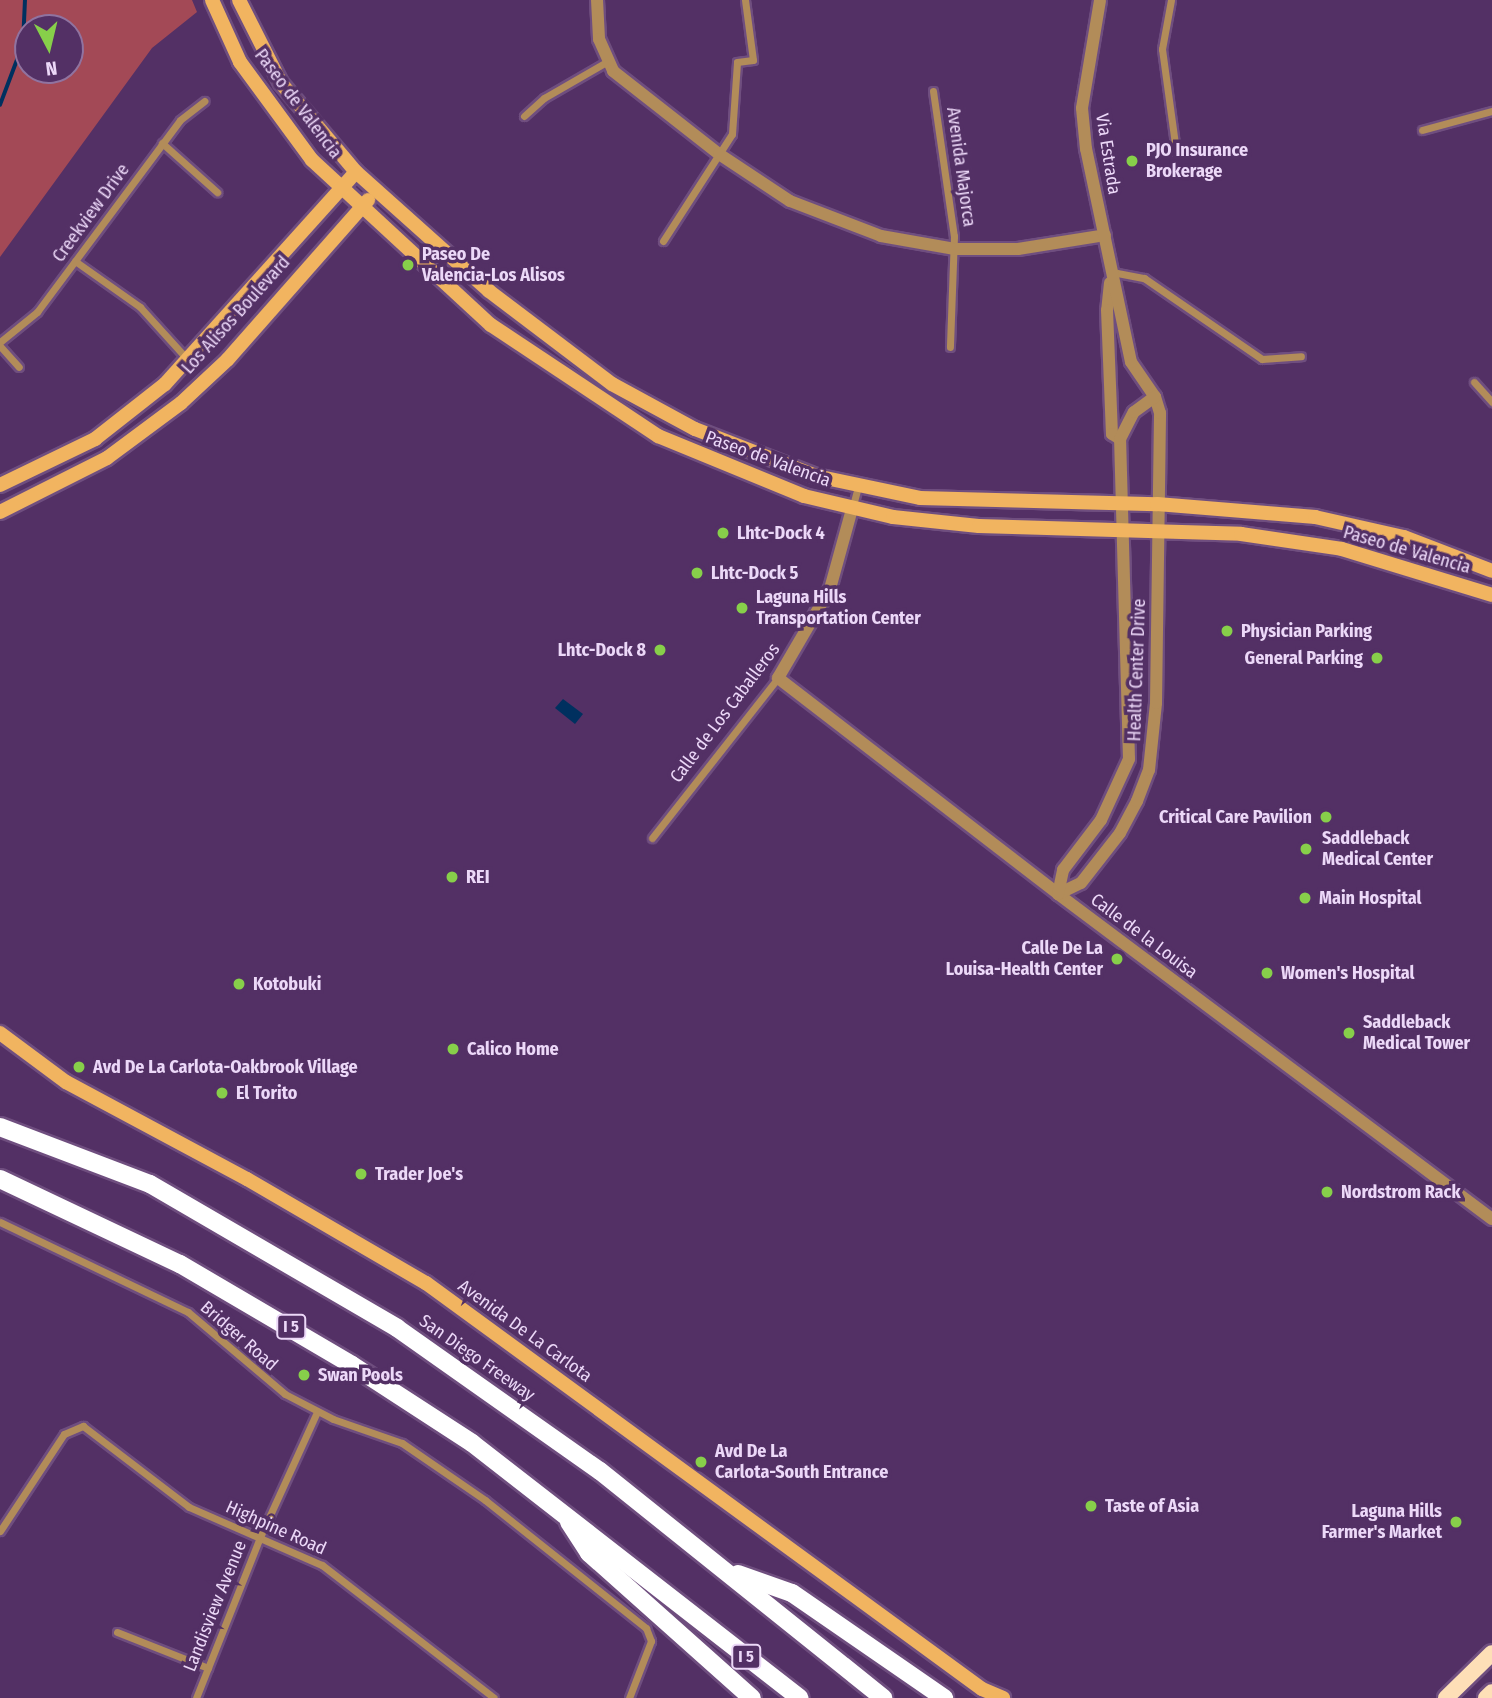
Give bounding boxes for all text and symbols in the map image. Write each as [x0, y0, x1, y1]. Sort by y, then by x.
north arrow [14, 14, 84, 84]
street label: Paseo de Valencia [250, 45, 346, 163]
text: N [44, 56, 58, 80]
street label: Avenida Majorca [942, 106, 980, 228]
street label: Via Estrada [1091, 112, 1125, 196]
place label: PJO Insurance Brokerage [1146, 140, 1248, 182]
marker: PJO Insurance Brokerage [1124, 153, 1140, 169]
street label: Creekview Drive [48, 160, 134, 266]
place label: Paseo De Valencia-Los Alisos [422, 244, 565, 286]
street label: Los Alisos Boulevard [177, 252, 295, 378]
marker: Paseo De Valencia-Los Alisos [400, 257, 416, 273]
street label: Paseo de Valencia [703, 426, 833, 492]
place label: Lhtc-Dock 4 [737, 522, 825, 544]
street label: Paseo de Valencia [1341, 522, 1473, 578]
marker: Lhtc-Dock 4 [715, 525, 731, 541]
place label: Lhtc-Dock 5 [711, 562, 798, 584]
marker: Lhtc-Dock 5 [689, 565, 705, 581]
place label: Laguna Hills Transportation Center [756, 587, 921, 630]
street label: Health Center Drive [1124, 598, 1150, 742]
marker: Laguna Hills Transportation Center [734, 600, 750, 616]
place label: Physician Parking [1241, 620, 1372, 642]
marker: Physician Parking [1219, 623, 1235, 639]
place label: Lhtc-Dock 8 [558, 639, 646, 661]
street label: Calle de Los Caballeros [666, 639, 784, 787]
marker: Lhtc-Dock 8 [652, 642, 668, 658]
place label: General Parking [1245, 647, 1363, 669]
marker: General Parking [1369, 650, 1385, 666]
place label: Critical Care Pavilion [1159, 806, 1312, 828]
marker: Critical Care Pavilion [1318, 809, 1334, 825]
place label: Saddleback Medical Center [1322, 828, 1433, 870]
marker: Saddleback Medical Center [1296, 839, 1316, 859]
place label: REI [466, 866, 489, 888]
marker: REI [444, 869, 460, 885]
place label: Main Hospital [1319, 887, 1421, 909]
street label: Calle de la Louisa [1086, 889, 1202, 983]
marker: Main Hospital [1297, 890, 1313, 906]
place label: Calle De La Louisa-Health Center [946, 938, 1103, 981]
marker: Calle De La Louisa-Health Center [1109, 951, 1125, 967]
place label: Women's Hospital [1281, 962, 1415, 984]
marker: Women's Hospital [1259, 965, 1275, 981]
place label: Kotobuki [253, 973, 321, 995]
marker: Kotobuki [231, 976, 247, 992]
place label: Saddleback Medical Tower [1363, 1012, 1470, 1054]
marker: Saddleback Medical Tower [1341, 1025, 1357, 1041]
place label: Calico Home [467, 1038, 559, 1060]
marker: Calico Home [445, 1041, 461, 1057]
place label: Avd De La Carlota-Oakbrook Village [93, 1056, 358, 1078]
marker: Avd De La Carlota-Oakbrook Village [71, 1059, 87, 1075]
place label: El Torito [236, 1082, 297, 1104]
marker: El Torito [214, 1085, 230, 1101]
place label: Trader Joe's [375, 1163, 463, 1185]
marker: Trader Joe's [353, 1166, 369, 1182]
place label: Nordstrom Rack [1341, 1181, 1461, 1203]
marker: Nordstrom Rack [1319, 1184, 1335, 1200]
street label: Avenida De La Carlota [454, 1275, 596, 1387]
street label: Bridger Road [196, 1297, 282, 1375]
street label: San Diego Freeway [415, 1310, 539, 1406]
road number: I 5 [275, 1315, 307, 1340]
place label: Swan Pools [318, 1364, 403, 1386]
marker: Swan Pools [296, 1367, 312, 1383]
place label: Avd De La Carlota-South Entrance [715, 1441, 888, 1484]
marker: Avd De La Carlota-South Entrance [693, 1454, 709, 1470]
place label: Taste of Asia [1105, 1495, 1199, 1517]
street label: Highpine Road [223, 1496, 329, 1560]
marker: Taste of Asia [1083, 1498, 1099, 1514]
place label: Laguna Hills Farmer's Market [1322, 1501, 1442, 1544]
marker: Laguna Hills Farmer's Market [1448, 1514, 1464, 1530]
street label: Landisview Avenue [179, 1537, 251, 1675]
road number: I 5 [730, 1644, 762, 1670]

